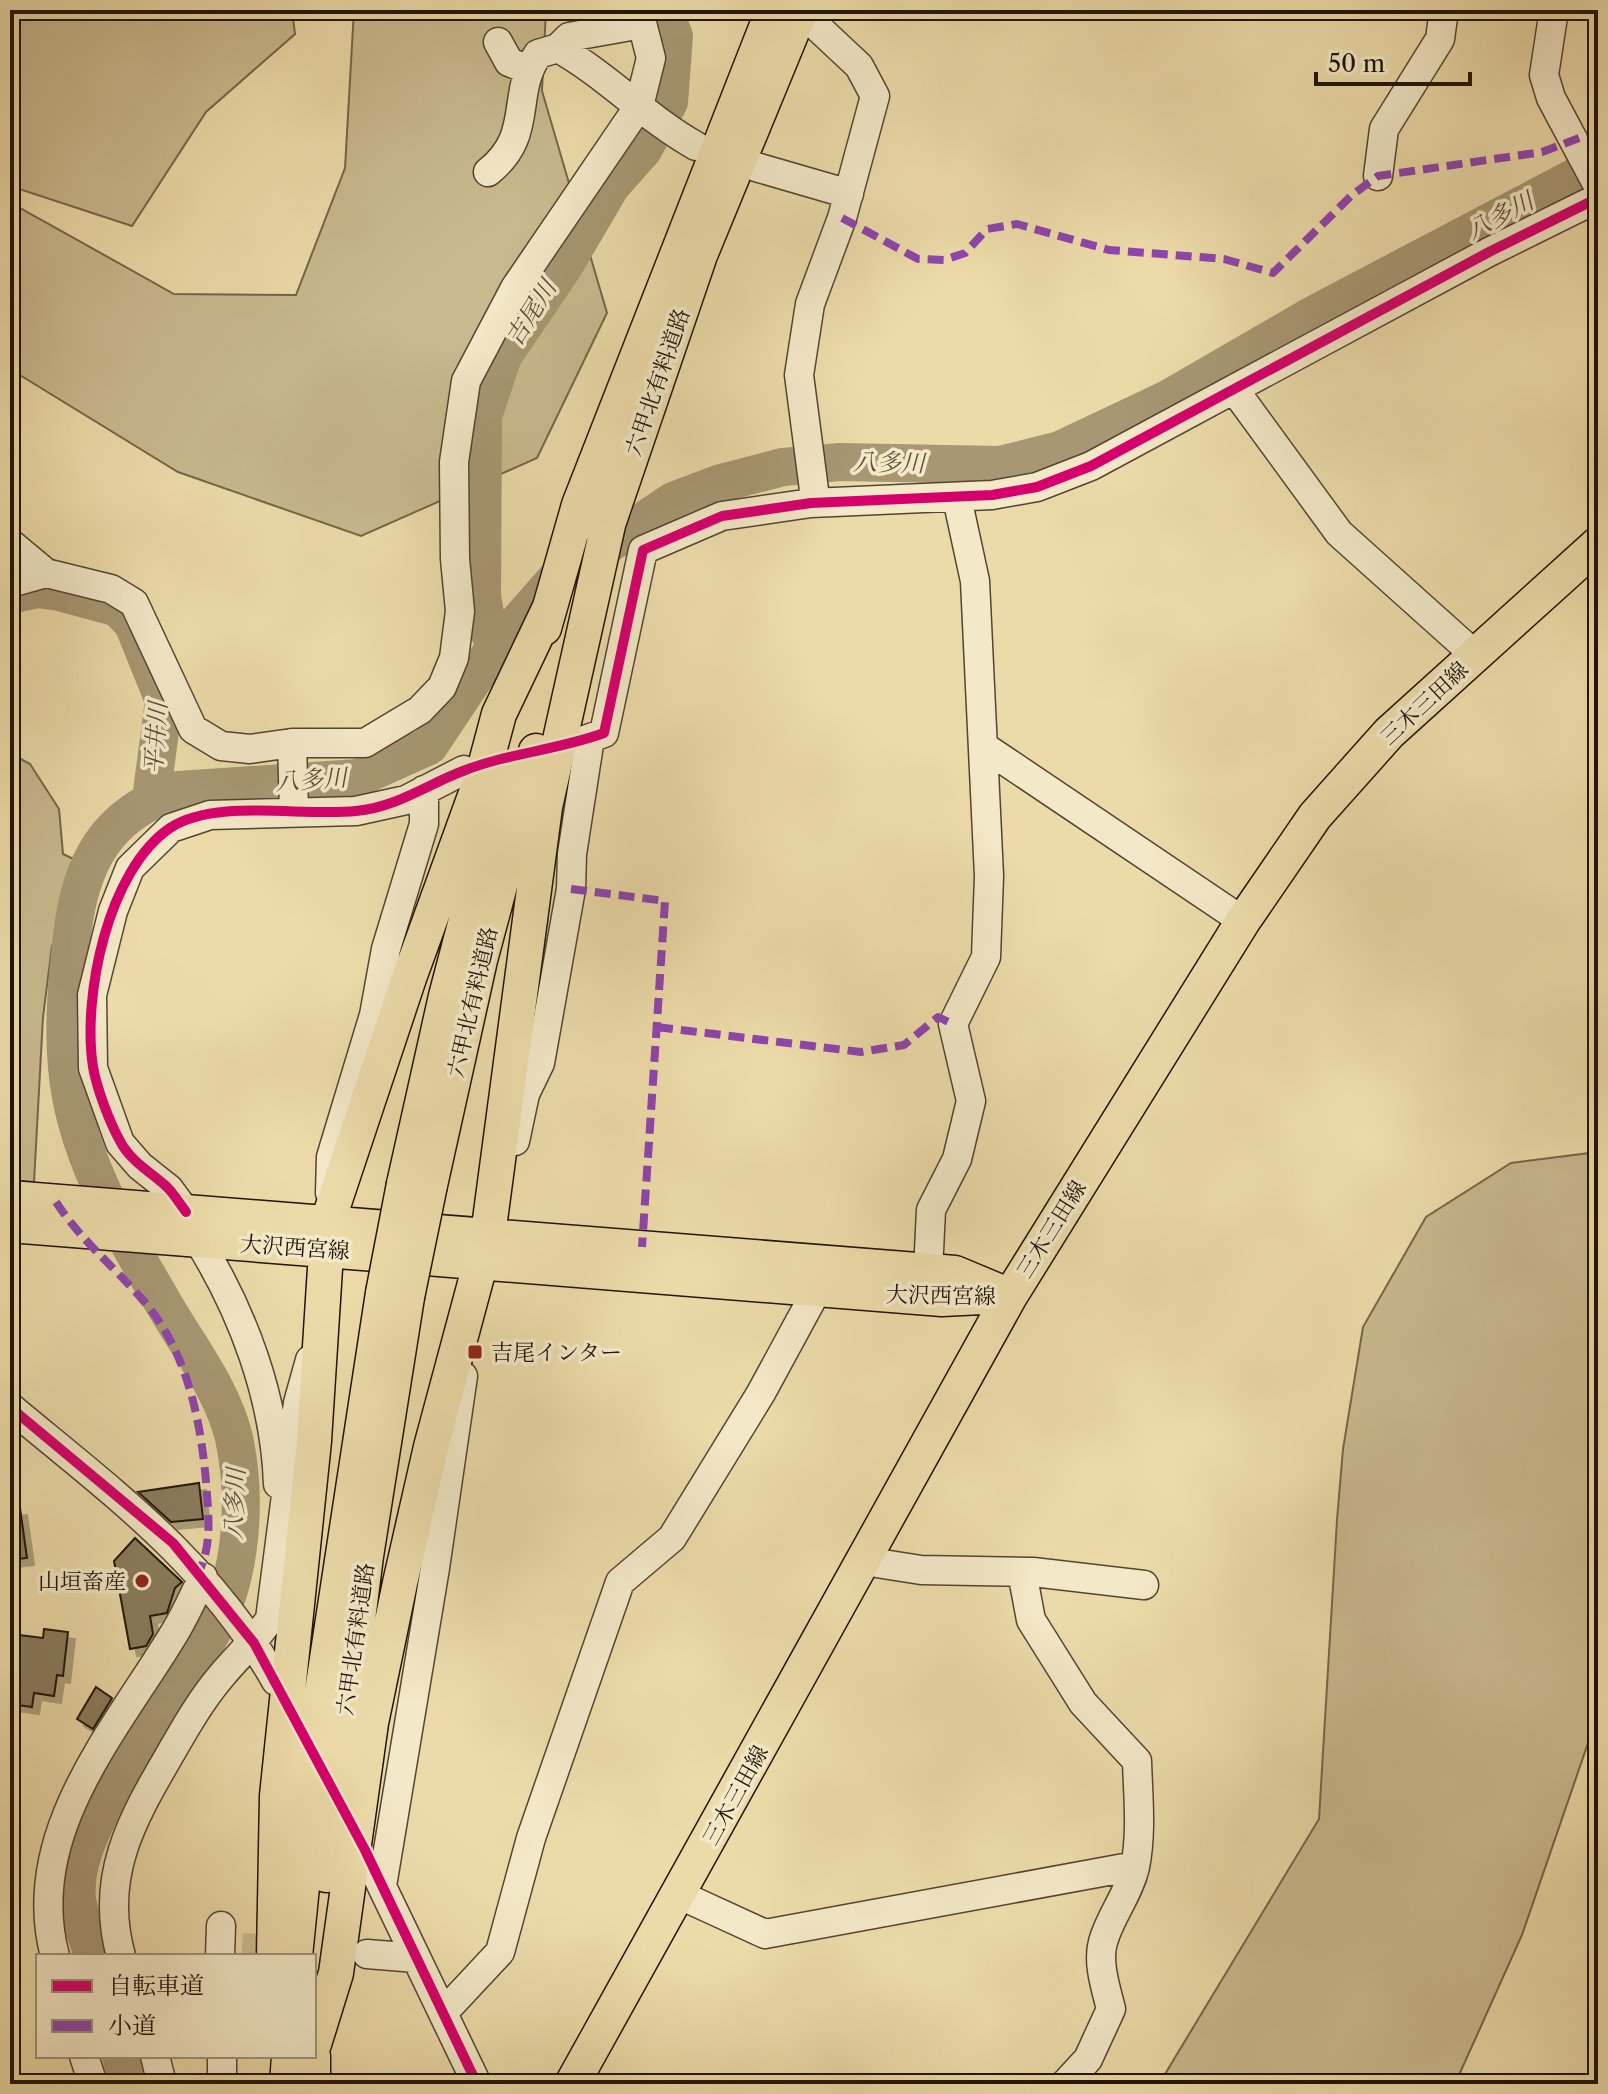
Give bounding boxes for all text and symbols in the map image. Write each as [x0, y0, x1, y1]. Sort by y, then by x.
scale bar [1316, 36, 1470, 86]
text: 50 m [1328, 49, 1385, 78]
water label: 八多川 [1461, 184, 1541, 245]
water label: 吉尾川 [499, 272, 564, 351]
street label: 六甲北有料道路 [620, 305, 695, 459]
water label: 八多川 [853, 447, 928, 478]
street label: 三木三田線 [1375, 656, 1474, 751]
water label: 平井川 [139, 698, 173, 775]
water label: 八多川 [274, 762, 351, 796]
street label: 六甲北有料道路 [442, 924, 503, 1080]
street label: 三木三田線 [1011, 1175, 1092, 1283]
street label: 大沢西宮線 [239, 1230, 351, 1265]
street label: 大沢西宮線 [886, 1281, 996, 1310]
place label: 吉尾インター [491, 1339, 622, 1366]
marker: 吉尾インター [466, 1343, 484, 1361]
water label: 八多川 [219, 1465, 250, 1540]
street label: 六甲北有料道路 [331, 1561, 380, 1717]
place label: 山垣畜産 [38, 1568, 126, 1595]
marker: 山垣畜産 [133, 1572, 151, 1590]
street label: 三木三田線 [697, 1741, 774, 1850]
legend [36, 1954, 316, 2058]
text: 自転車道 [108, 1971, 204, 2000]
text: 小道 [108, 2011, 156, 2040]

